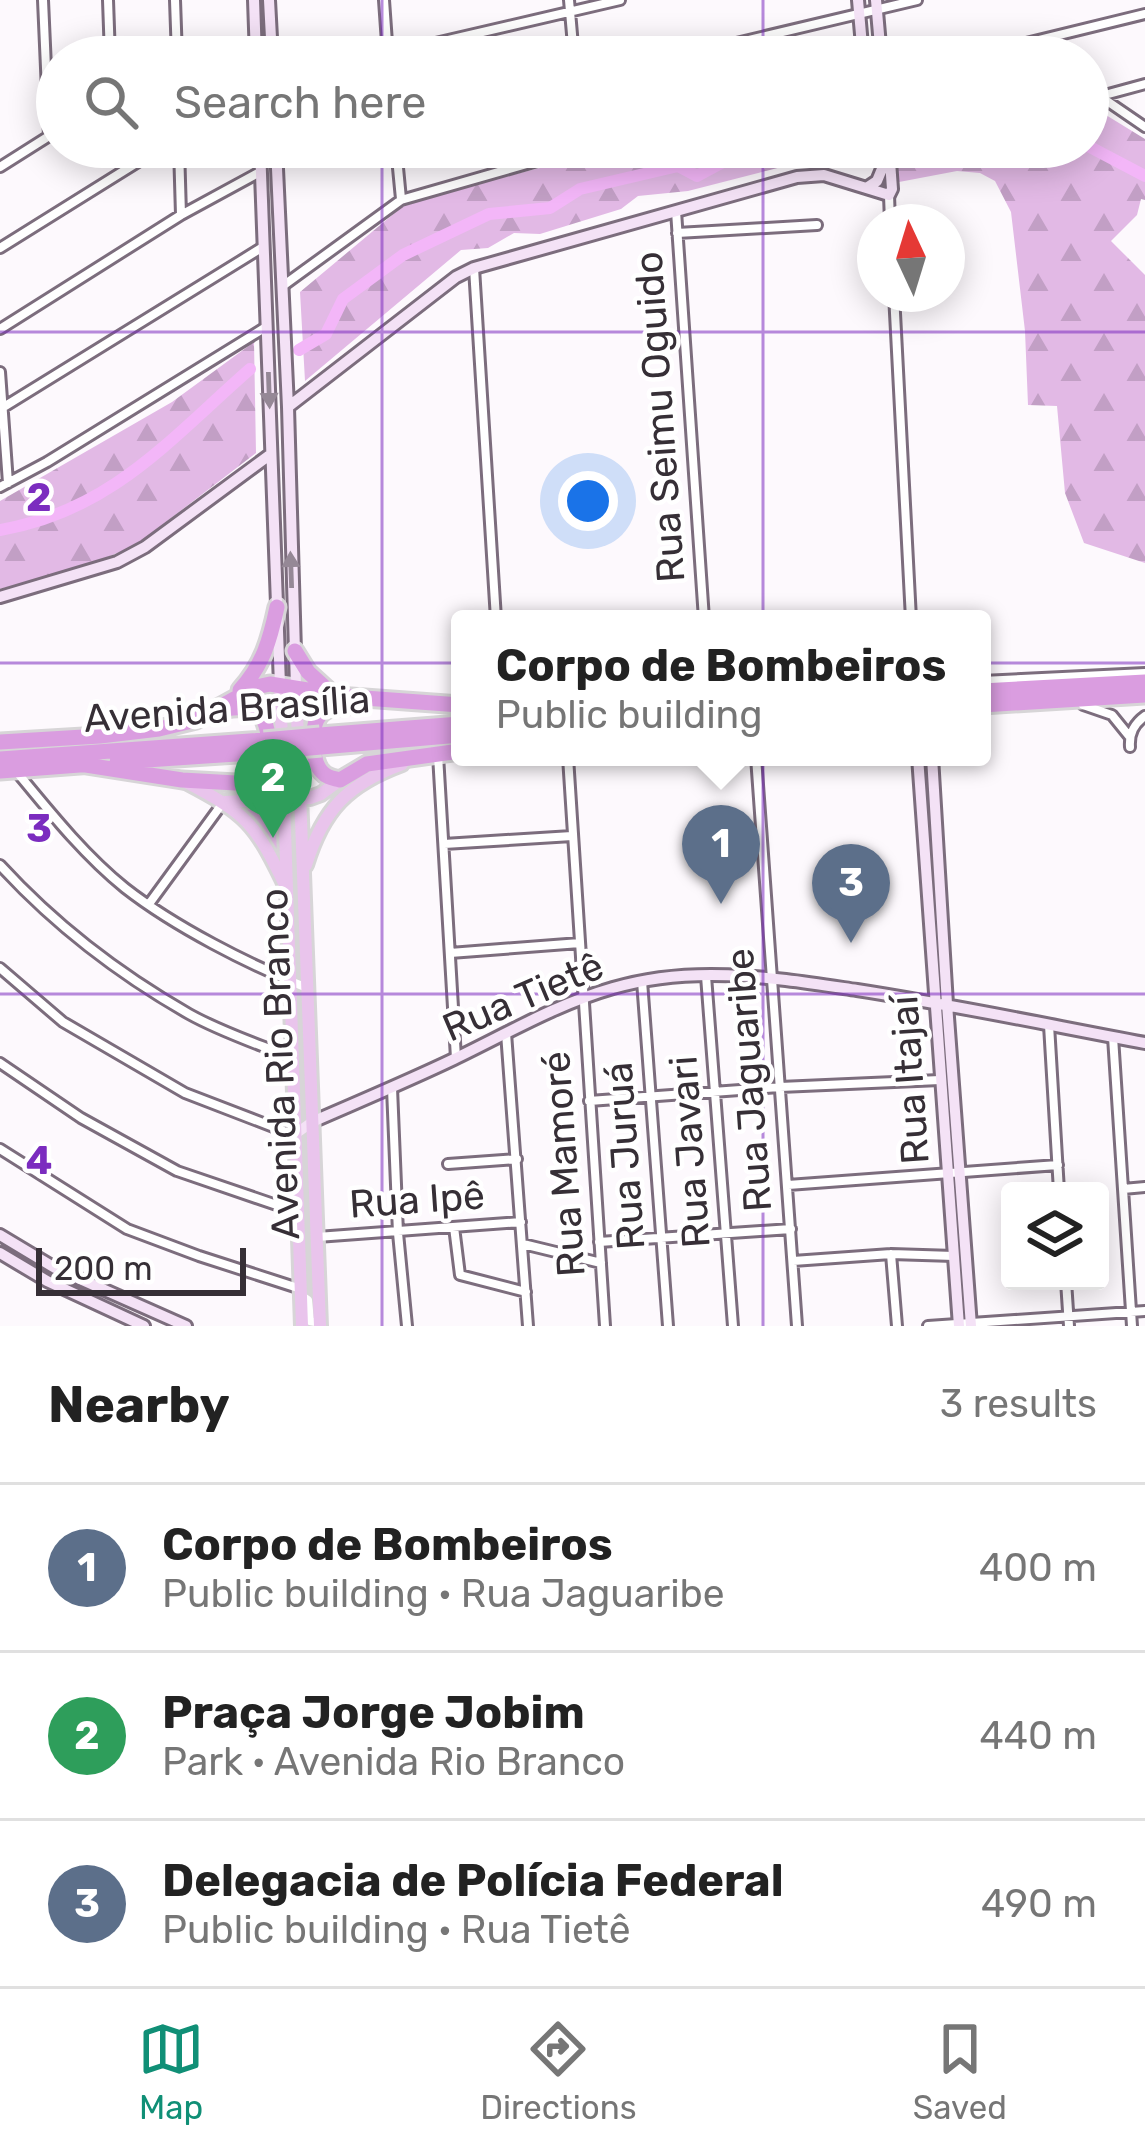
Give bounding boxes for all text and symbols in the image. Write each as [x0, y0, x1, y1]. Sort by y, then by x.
search box [36, 36, 1109, 168]
icon: search [78, 69, 144, 135]
text: Search here [174, 76, 426, 129]
north arrow [857, 204, 965, 312]
street label: Rua Seimu Oguido [625, 250, 695, 584]
one-way arrow [259, 372, 278, 410]
your location [558, 471, 618, 531]
text: 2 [26, 475, 52, 521]
one-way arrow [282, 550, 301, 588]
popup [451, 610, 991, 766]
text: Corpo de Bombeiros [496, 639, 946, 692]
street label: Avenida Brasília [82, 676, 372, 742]
text: Public building [496, 692, 763, 738]
pin: 2 [234, 739, 312, 838]
pin: 1 [682, 805, 760, 904]
text: 3 [26, 806, 52, 852]
pin: 3 [812, 844, 890, 943]
street label: Avenida Rio Branco [251, 888, 309, 1240]
street label: Rua Tietê [436, 943, 610, 1051]
street label: Rua Jaguaribe [717, 947, 781, 1213]
street label: Rua Itajaí [881, 993, 939, 1166]
street label: Rua Mamoré [533, 1050, 595, 1278]
street label: Rua Javari [660, 1054, 720, 1250]
street label: Rua Juruá [595, 1061, 655, 1251]
text: 4 [26, 1138, 52, 1184]
street label: Rua Ipê [348, 1172, 486, 1228]
map controls [1001, 1182, 1109, 1290]
button: layers [1001, 1182, 1109, 1290]
scale bar [36, 1242, 246, 1295]
text: 200 m [54, 1249, 153, 1288]
text: Nearby [48, 1374, 230, 1435]
text: 3 results [940, 1381, 1097, 1427]
text: Corpo de Bombeiros [162, 1518, 613, 1571]
text: 1 [77, 1545, 97, 1591]
text: 400 m [979, 1545, 1097, 1591]
text: Public building · Rua Jaguaribe [162, 1571, 725, 1617]
text: Praça Jorge Jobim [162, 1686, 585, 1739]
text: 2 [74, 1713, 100, 1759]
text: 440 m [980, 1713, 1097, 1759]
text: Park · Avenida Rio Branco [162, 1739, 625, 1785]
text: Delegacia de Polícia Federal [162, 1854, 784, 1907]
text: 3 [74, 1881, 100, 1927]
text: 490 m [981, 1881, 1097, 1927]
text: Public building · Rua Tietê [162, 1907, 631, 1953]
tab: Map [138, 2016, 204, 2127]
tab: Directions [480, 2016, 637, 2127]
tab: Saved [913, 2016, 1007, 2127]

